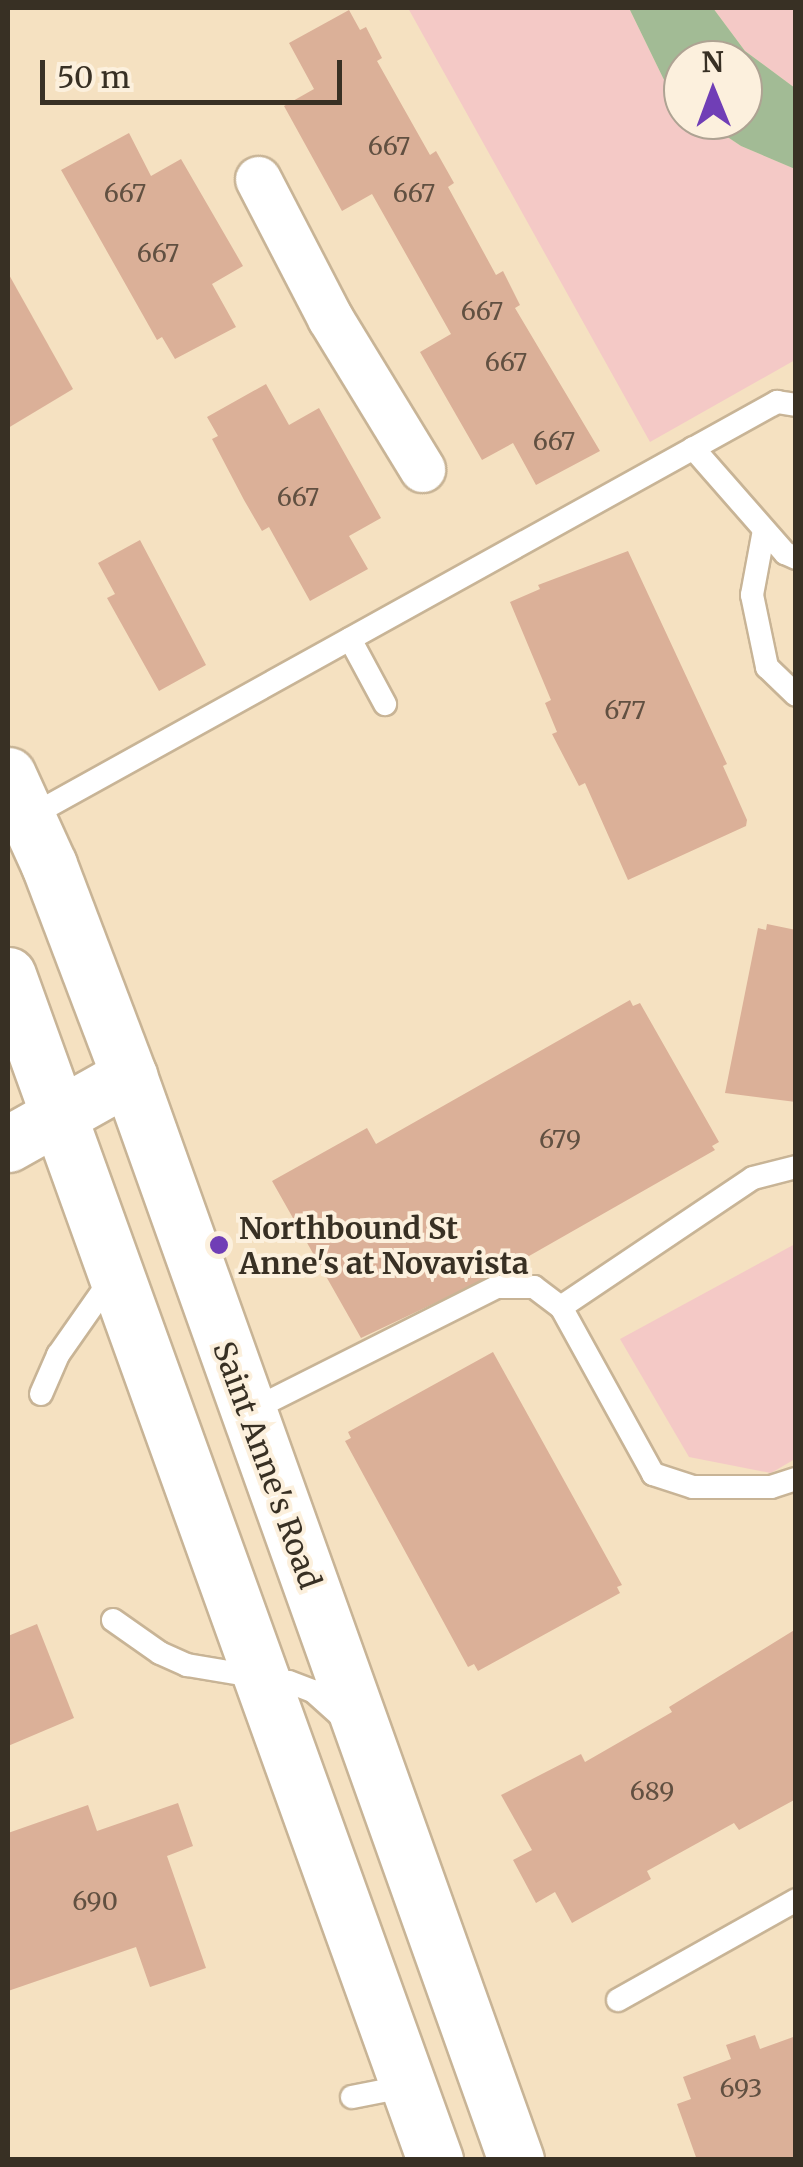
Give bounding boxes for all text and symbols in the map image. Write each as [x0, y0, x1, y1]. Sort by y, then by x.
scale bar [45, 40, 348, 102]
north arrow [663, 40, 763, 140]
text: N [701, 44, 724, 80]
text: 50 m [57, 58, 130, 96]
house number: 667 [368, 131, 410, 161]
house number: 667 [104, 178, 146, 208]
house number: 667 [393, 178, 435, 208]
house number: 667 [137, 238, 179, 268]
house number: 667 [461, 296, 503, 326]
house number: 667 [485, 347, 527, 377]
house number: 667 [533, 426, 575, 456]
house number: 667 [277, 482, 319, 512]
house number: 677 [604, 695, 646, 725]
house number: 679 [539, 1124, 581, 1154]
place label: Northbound St Anne's at Novavista [239, 1210, 529, 1280]
marker: Northbound St Anne's at Novavista [208, 1234, 230, 1256]
street label: Saint Anne's Road [206, 1337, 328, 1593]
house number: 689 [630, 1776, 674, 1806]
house number: 690 [72, 1886, 118, 1916]
house number: 693 [720, 2073, 762, 2103]

